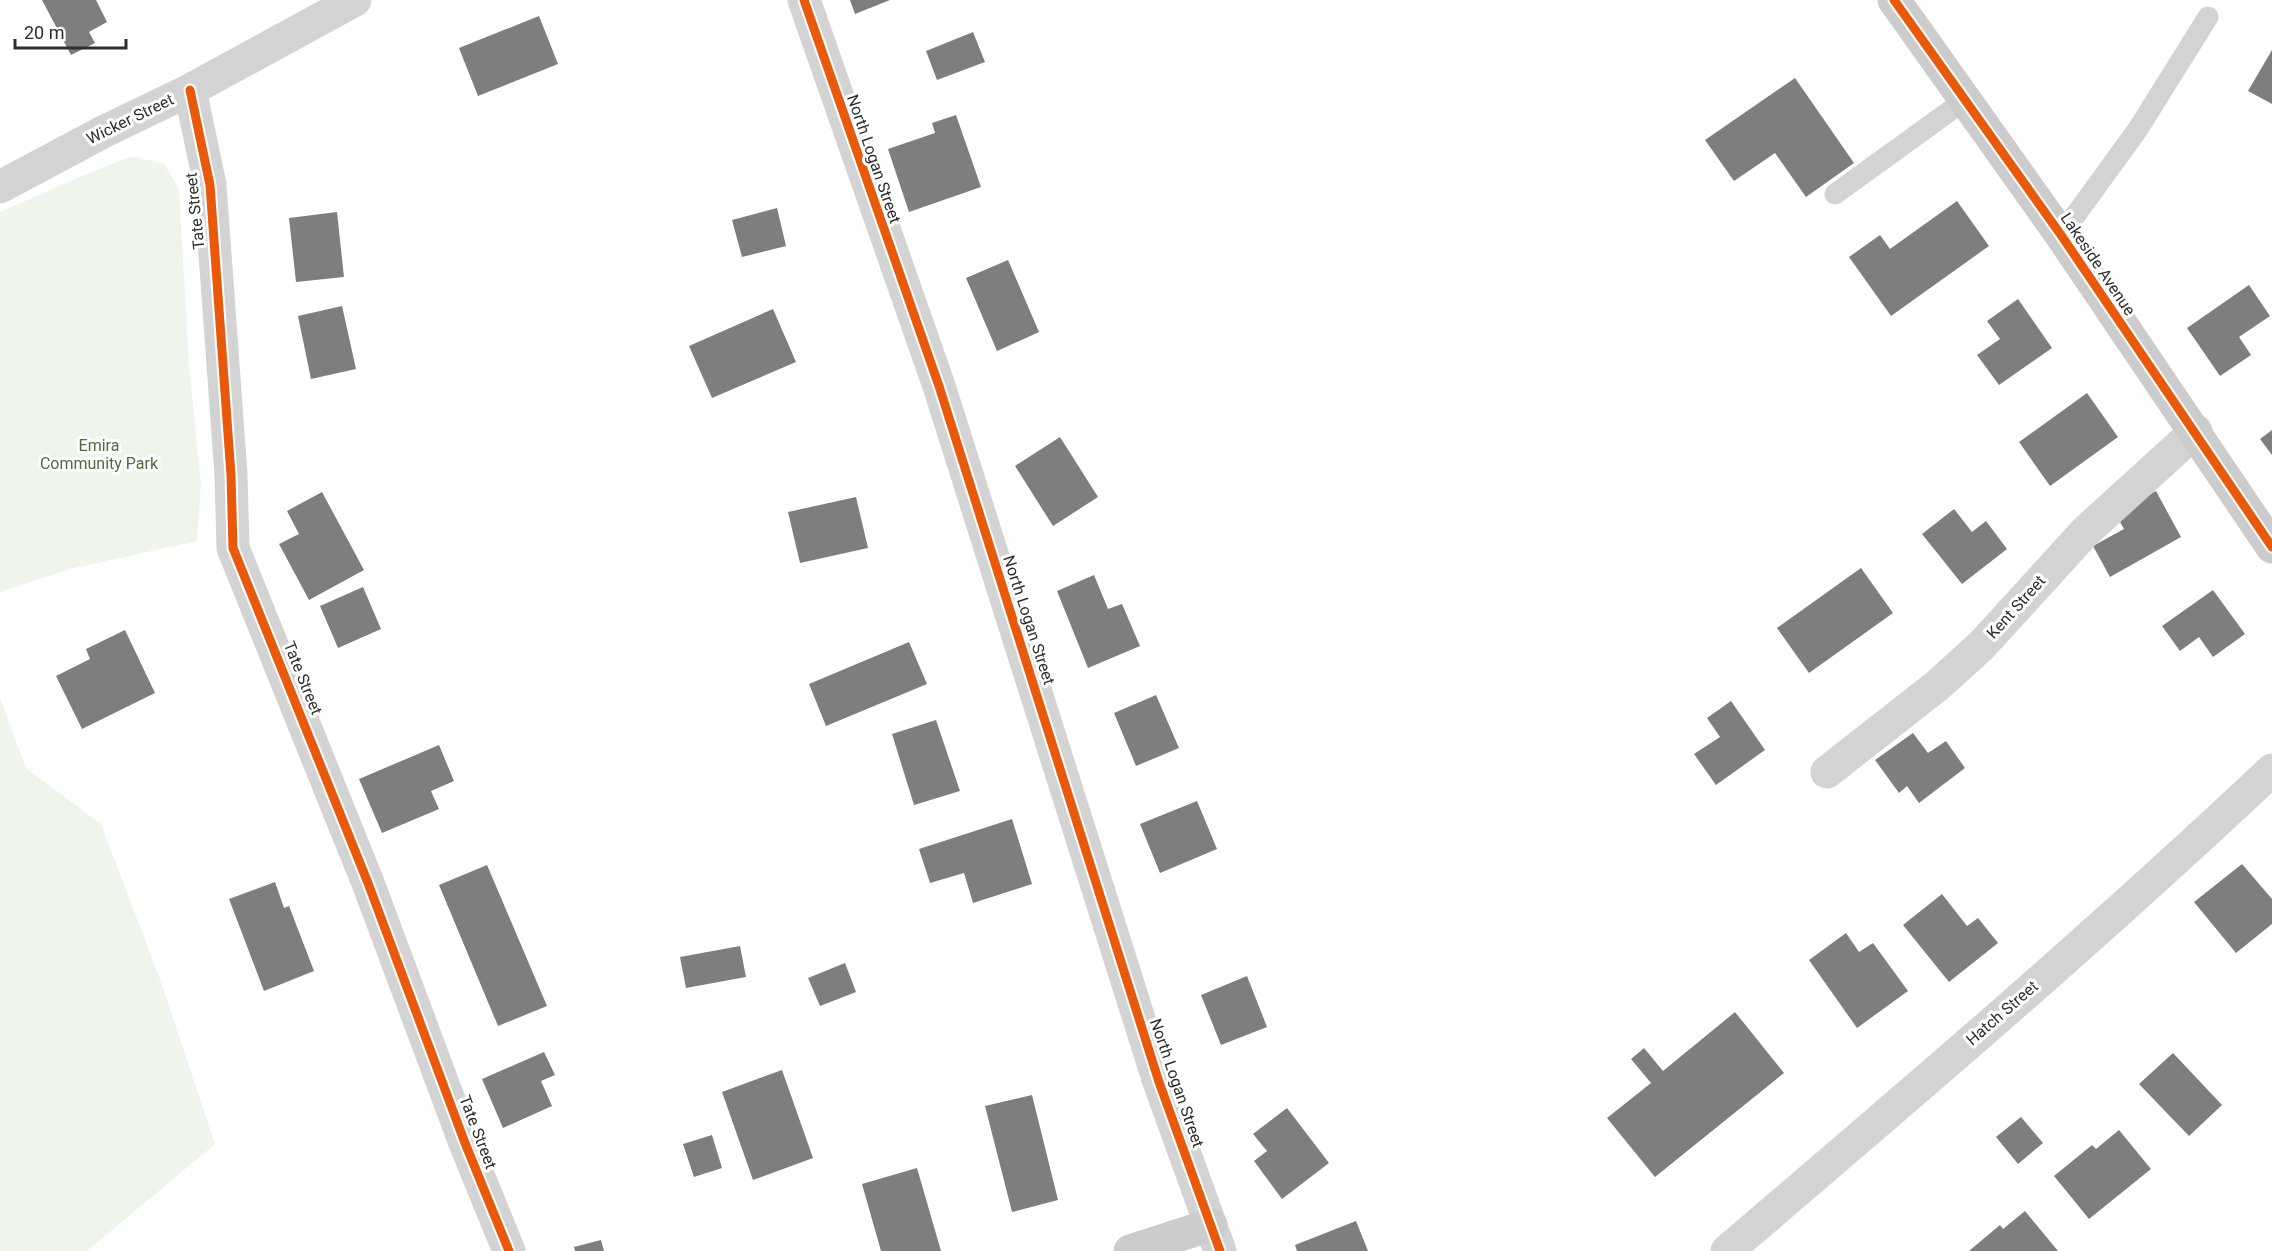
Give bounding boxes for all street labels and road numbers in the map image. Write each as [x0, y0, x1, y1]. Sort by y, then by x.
street label: Wicker Street [83, 90, 177, 148]
street label: North Logan Street [843, 92, 905, 226]
street label: Tate Street [182, 172, 208, 250]
street label: Lakeside Avenue [2057, 209, 2139, 319]
street label: North Logan Street [999, 553, 1059, 687]
street label: Kent Street [1983, 571, 2049, 643]
street label: Tate Street [280, 639, 326, 717]
street label: Hatch Street [1962, 977, 2042, 1049]
street label: North Logan Street [1146, 1016, 1208, 1150]
street label: Tate Street [455, 1093, 501, 1171]

